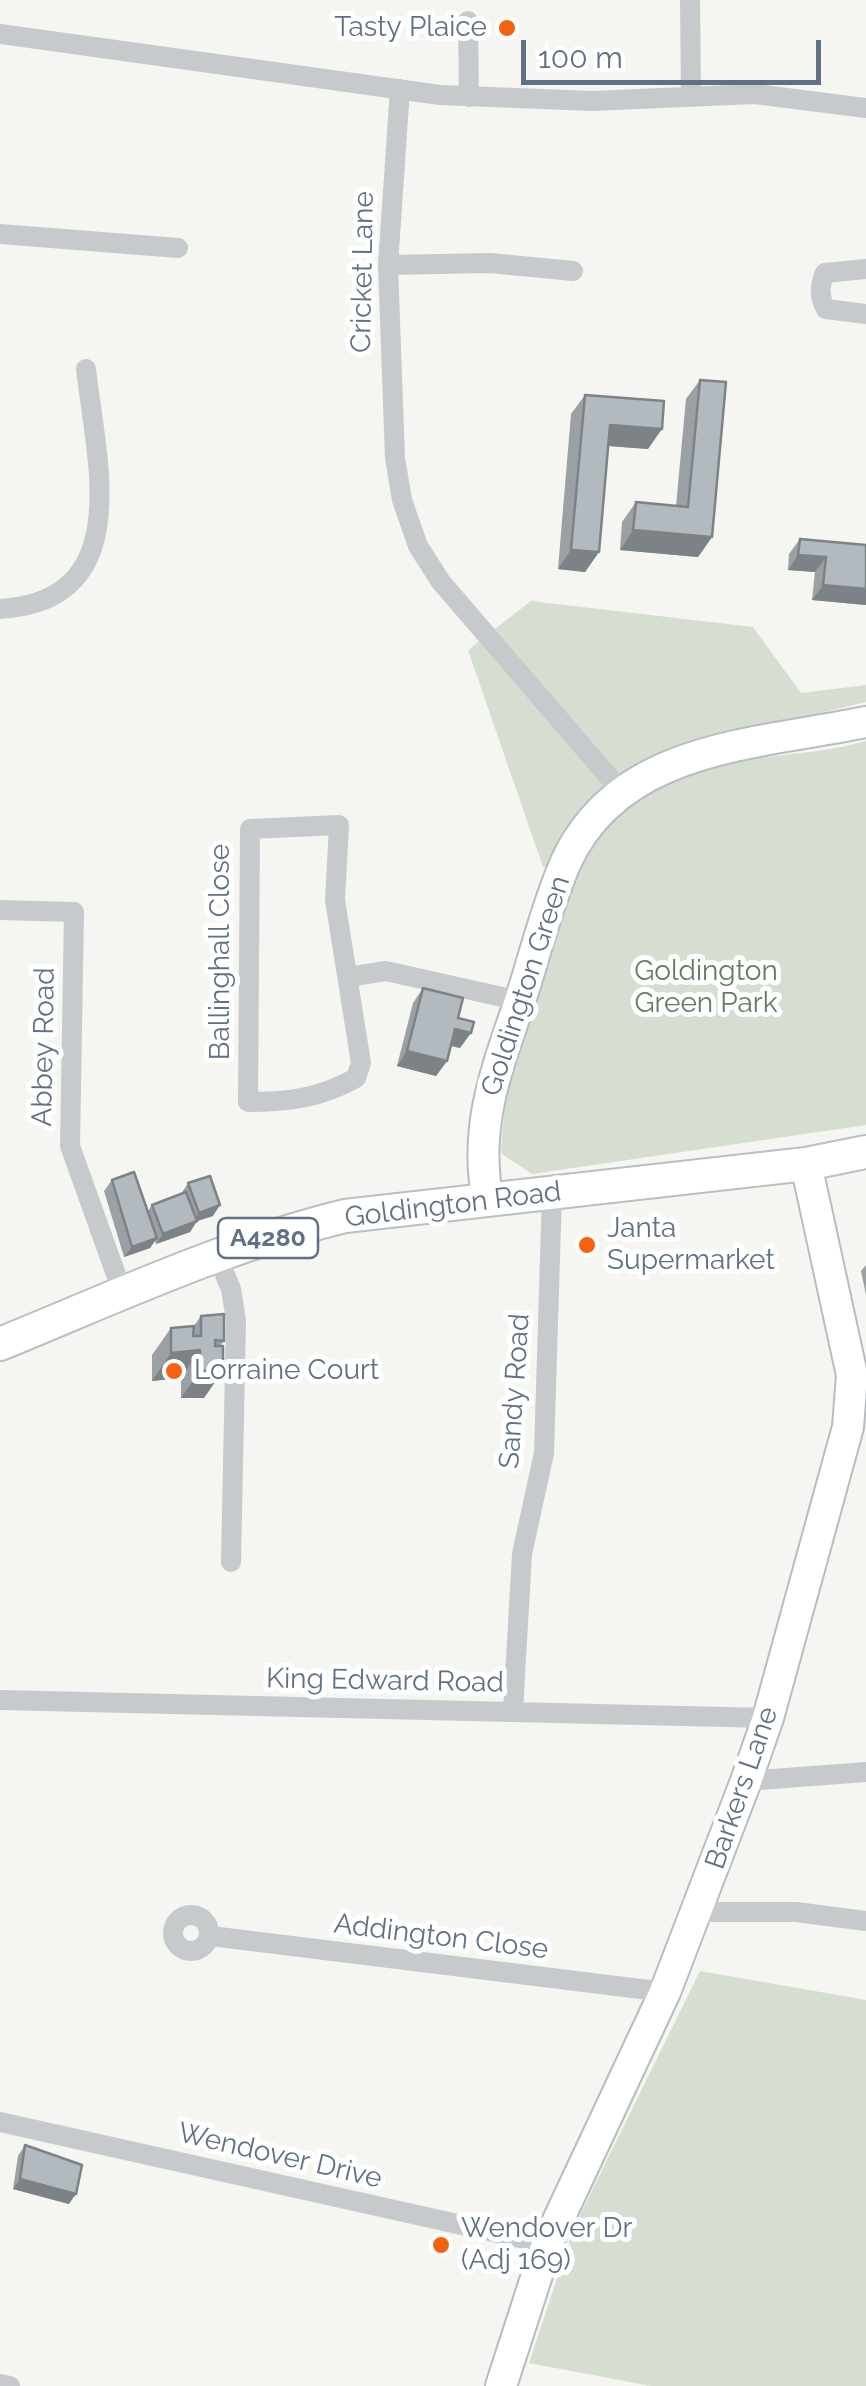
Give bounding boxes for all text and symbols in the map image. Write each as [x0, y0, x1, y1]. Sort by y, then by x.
place label: Tasty Plaice [334, 11, 487, 45]
marker: Tasty Plaice [496, 17, 518, 39]
scale bar [526, 20, 826, 82]
text: 100 m [538, 40, 623, 75]
street label: Cricket Lane [345, 191, 381, 353]
street label: Ballinghall Close [204, 844, 238, 1060]
street label: Goldington Green [475, 872, 577, 1100]
park label: Goldington Green Park [634, 955, 778, 1021]
street label: Abbey Road [26, 967, 62, 1127]
street label: Goldington Road [343, 1175, 563, 1235]
place label: Janta Supermarket [607, 1212, 775, 1278]
road number: A4280 [218, 1218, 318, 1258]
marker: Janta Supermarket [576, 1234, 598, 1256]
street label: Sandy Road [493, 1312, 537, 1470]
place label: Lorraine Court [194, 1354, 379, 1388]
marker: Lorraine Court [163, 1360, 185, 1382]
street label: King Edward Road [266, 1662, 504, 1700]
street label: Barkers Lane [699, 1703, 785, 1873]
street label: Addington Close [332, 1907, 550, 1967]
street label: Wendover Drive [175, 2116, 385, 2196]
place label: Wendover Dr (Adj 169) [461, 2212, 632, 2278]
marker: Wendover Dr (Adj 169) [430, 2234, 452, 2256]

